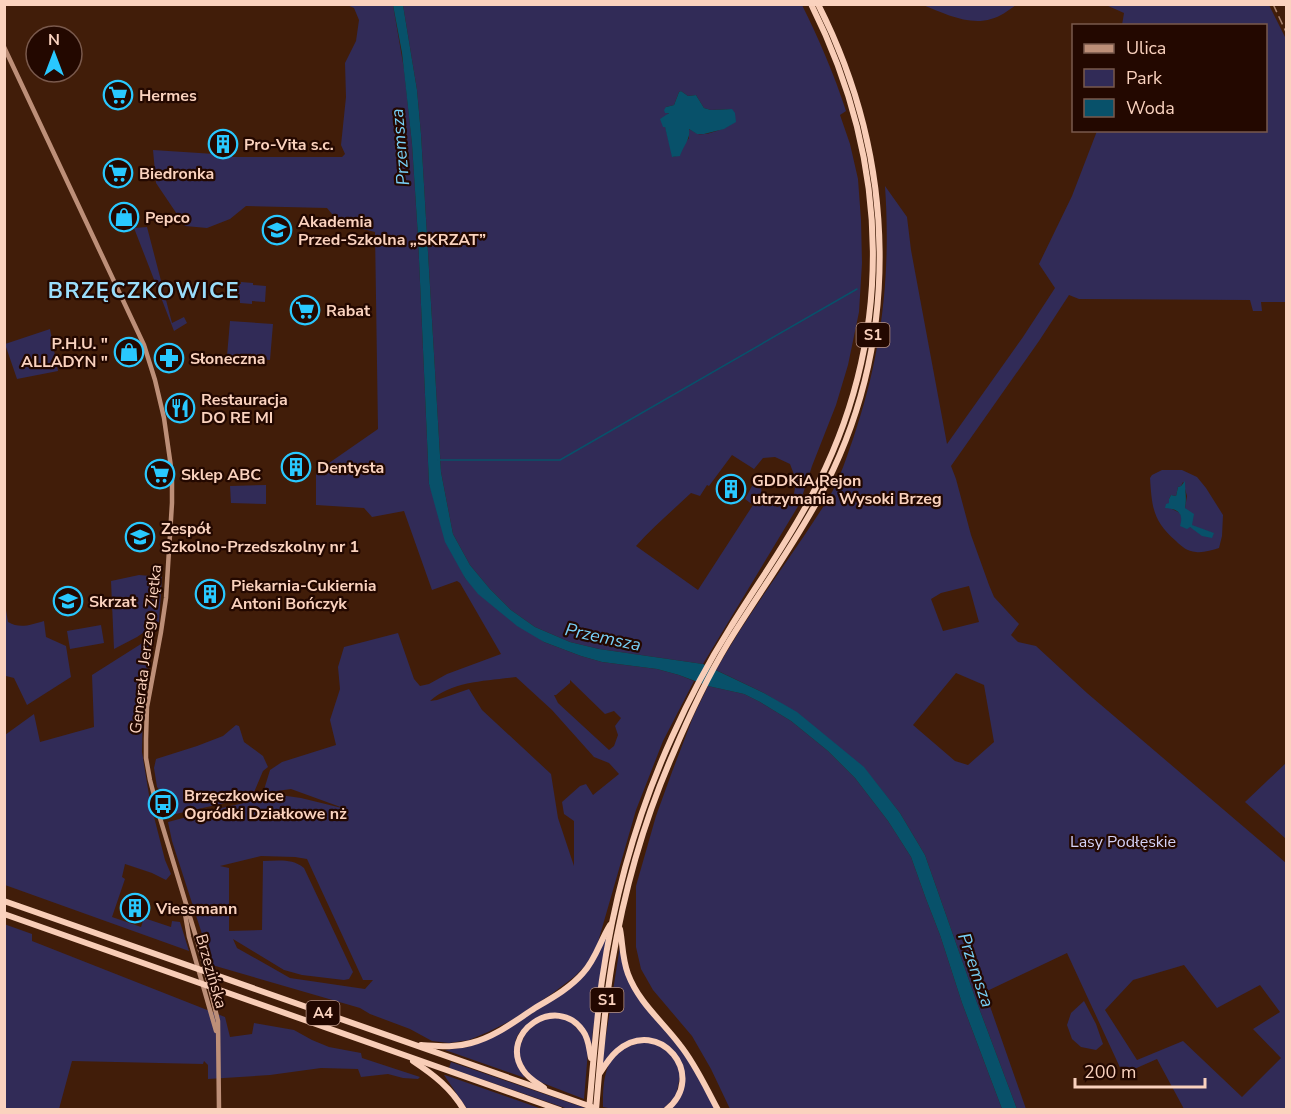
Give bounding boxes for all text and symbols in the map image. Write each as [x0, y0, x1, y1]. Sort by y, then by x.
north arrow [24, 24, 84, 84]
legend [1072, 24, 1267, 132]
text: N [48, 29, 60, 51]
text: Ulica [1126, 36, 1166, 60]
text: Park [1126, 66, 1163, 90]
supermarket icon: Hermes [102, 79, 134, 111]
place label: Hermes [139, 85, 197, 107]
text: Woda [1126, 96, 1175, 120]
water label: Przemsza [385, 108, 415, 186]
building icon: Pro-Vita s.c. [207, 128, 239, 160]
place label: Pro-Vita s.c. [244, 134, 334, 156]
supermarket icon: Biedronka [102, 157, 134, 189]
place label: Biedronka [139, 163, 214, 185]
shop icon: Pepco [108, 201, 140, 233]
place label: Pepco [145, 207, 190, 229]
place label: Akademia Przed-Szkolna „SKRZAT” [298, 211, 486, 251]
school or university icon: Akademia Przed-Szkolna „SKRZAT” [261, 214, 293, 246]
district label: BRZĘCZKOWICE [48, 276, 240, 306]
supermarket icon: Rabat [289, 294, 321, 326]
place label: Rabat [326, 300, 371, 322]
road number: S1 [856, 323, 890, 347]
place label: P.H.U. " ALLADYN " [21, 333, 108, 373]
shop icon: P.H.U. " ALLADYN " [113, 336, 145, 368]
pharmacy icon: Słoneczna [153, 342, 185, 374]
place label: Słoneczna [190, 348, 266, 370]
place label: Restauracja DO RE MI [201, 389, 288, 429]
restaurant icon: Restauracja DO RE MI [164, 392, 196, 424]
building icon: Dentysta [280, 451, 312, 483]
place label: Dentysta [317, 457, 384, 479]
supermarket icon: Sklep ABC [144, 458, 176, 490]
place label: Sklep ABC [181, 464, 261, 486]
place label: GDDKiA Rejon utrzymania Wysoki Brzeg [752, 470, 942, 510]
building icon: GDDKiA Rejon utrzymania Wysoki Brzeg [715, 473, 747, 505]
place label: Zespół Szkolno-Przedszkolny nr 1 [161, 518, 359, 558]
school or university icon: Zespół Szkolno-Przedszkolny nr 1 [124, 521, 156, 553]
street label: Generała Jerzego Ziętka [125, 563, 167, 735]
place label: Piekarnia-Cukiernia Antoni Bończyk [231, 575, 377, 615]
building icon: Piekarnia-Cukiernia Antoni Bończyk [194, 578, 226, 610]
school or university icon: Skrzat [52, 585, 84, 617]
place label: Skrzat [89, 591, 137, 613]
water label: Przemsza [563, 617, 643, 657]
place label: Brzęczkowice Ogródki Działkowe nż [184, 785, 347, 825]
bus stop icon: Brzęczkowice Ogródki Działkowe nż [147, 788, 179, 820]
park label: Lasy Podłęskie [1070, 831, 1176, 853]
building icon: Viessmann [119, 892, 151, 924]
place label: Viessmann [155, 898, 237, 920]
water label: Przemsza [952, 930, 1000, 1010]
street label: Brzezińska [190, 931, 232, 1011]
road number: S1 [590, 988, 624, 1012]
road number: A4 [306, 1001, 340, 1025]
scale bar [1075, 1051, 1206, 1089]
text: 200 m [1084, 1060, 1136, 1084]

